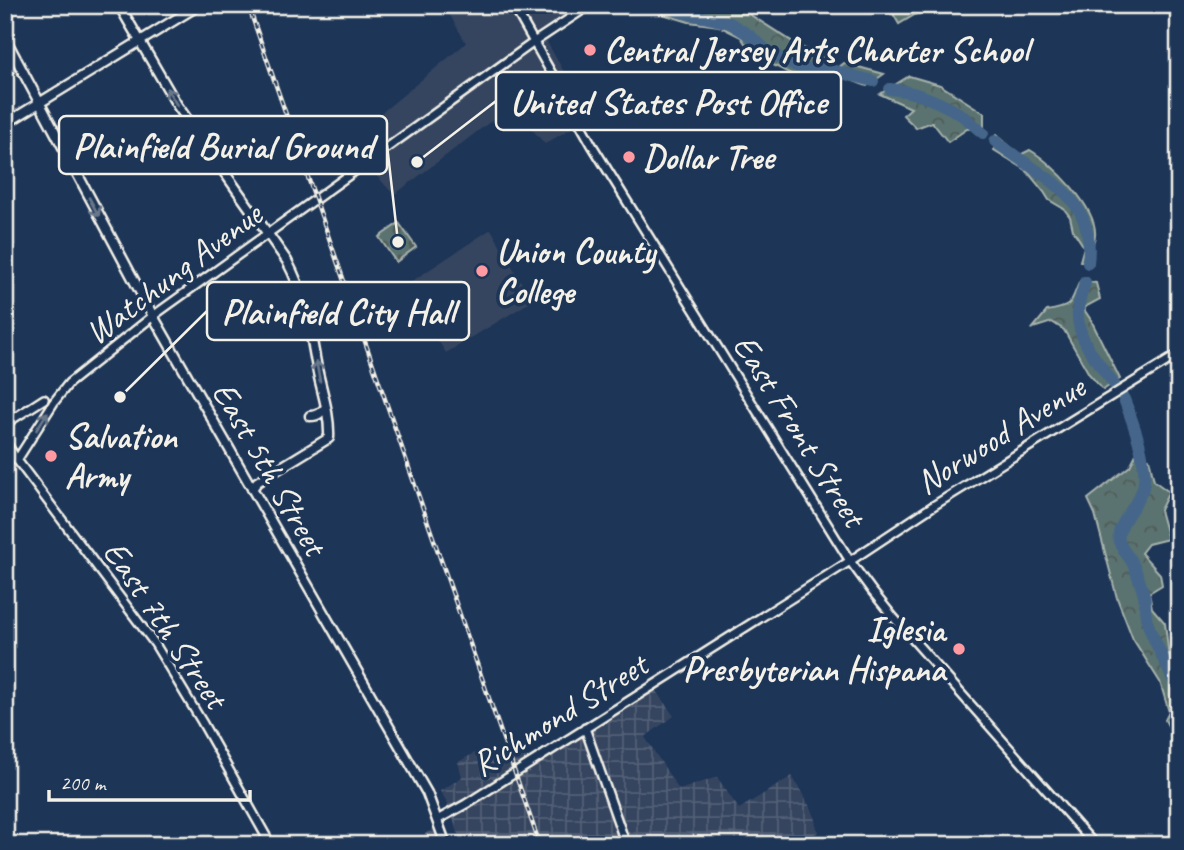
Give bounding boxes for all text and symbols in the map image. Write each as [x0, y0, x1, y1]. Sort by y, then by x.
place label: Central Jersey Arts Charter School [604, 28, 1035, 73]
marker: Central Jersey Arts Charter School [582, 42, 598, 58]
callout: United States Post Office [496, 72, 841, 130]
text: United States Post Office [510, 78, 830, 125]
one-way arrow [165, 88, 180, 107]
callout: Plainfield Burial Ground [59, 116, 387, 174]
text: Plainfield Burial Ground [73, 122, 379, 169]
place label: Dollar Tree [643, 135, 777, 180]
marker: Dollar Tree [621, 149, 637, 165]
street label: Watchung Avenue [76, 191, 273, 355]
one-way arrow [88, 196, 101, 217]
place label: Union County College [496, 229, 658, 314]
marker: Union County College [474, 263, 490, 279]
callout: Plainfield City Hall [207, 282, 469, 340]
text: Plainfield City Hall [221, 288, 461, 335]
street label: East Front Street [723, 326, 878, 538]
one-way arrow [311, 360, 324, 383]
street label: Norwood Avenue [907, 363, 1096, 504]
street label: East 5th Street [202, 373, 339, 566]
one-way arrow [35, 412, 49, 432]
place label: Salvation Army [65, 414, 178, 499]
marker: Salvation Army [43, 448, 59, 464]
street label: East 7th Street [93, 532, 240, 720]
place label: Iglesia Presbyterian Hispana [683, 607, 948, 692]
street label: Richmond Street [463, 641, 659, 786]
marker: Iglesia Presbyterian Hispana [951, 641, 967, 657]
scale bar [49, 759, 250, 803]
text: 200 m [60, 770, 107, 796]

